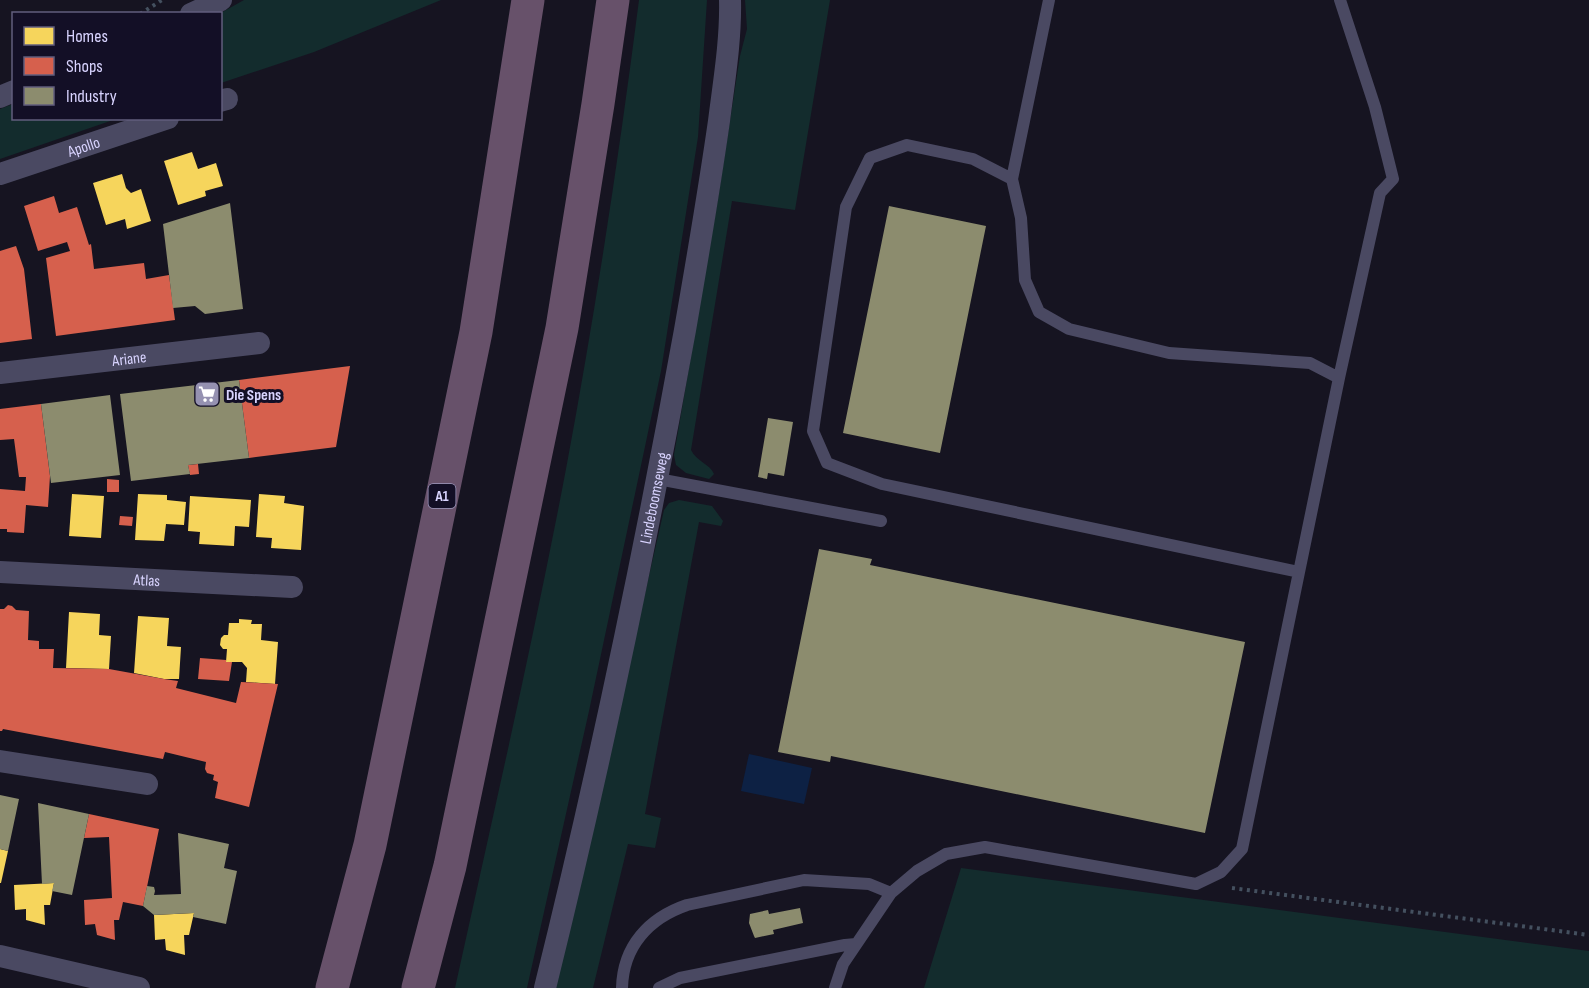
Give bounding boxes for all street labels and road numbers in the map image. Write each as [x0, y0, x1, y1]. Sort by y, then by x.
street label: Apollo [64, 133, 103, 162]
street label: Ariane [110, 348, 147, 371]
street label: Lindeboomseweg [636, 451, 673, 546]
road number: A1 [428, 484, 456, 508]
street label: Atlas [132, 571, 161, 591]

